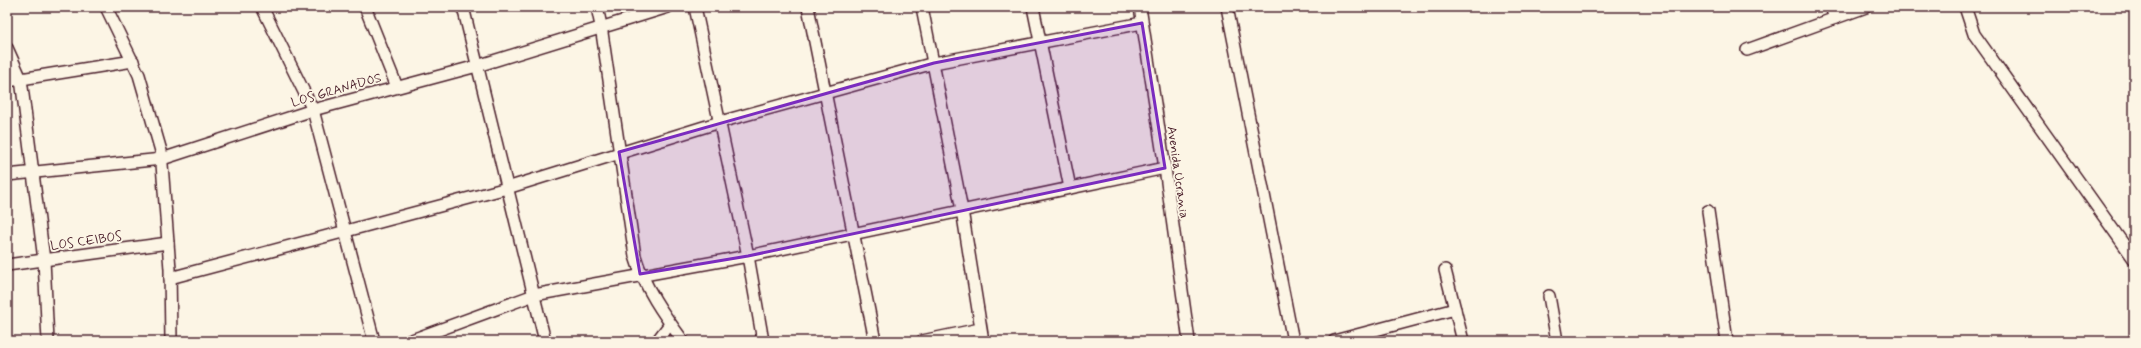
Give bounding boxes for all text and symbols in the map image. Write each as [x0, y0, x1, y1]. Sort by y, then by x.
street label: LOS GRANADOS [289, 69, 384, 111]
street label: Avenida Ucrania [1163, 125, 1192, 219]
street label: LOS CEIBOS [49, 228, 123, 255]

